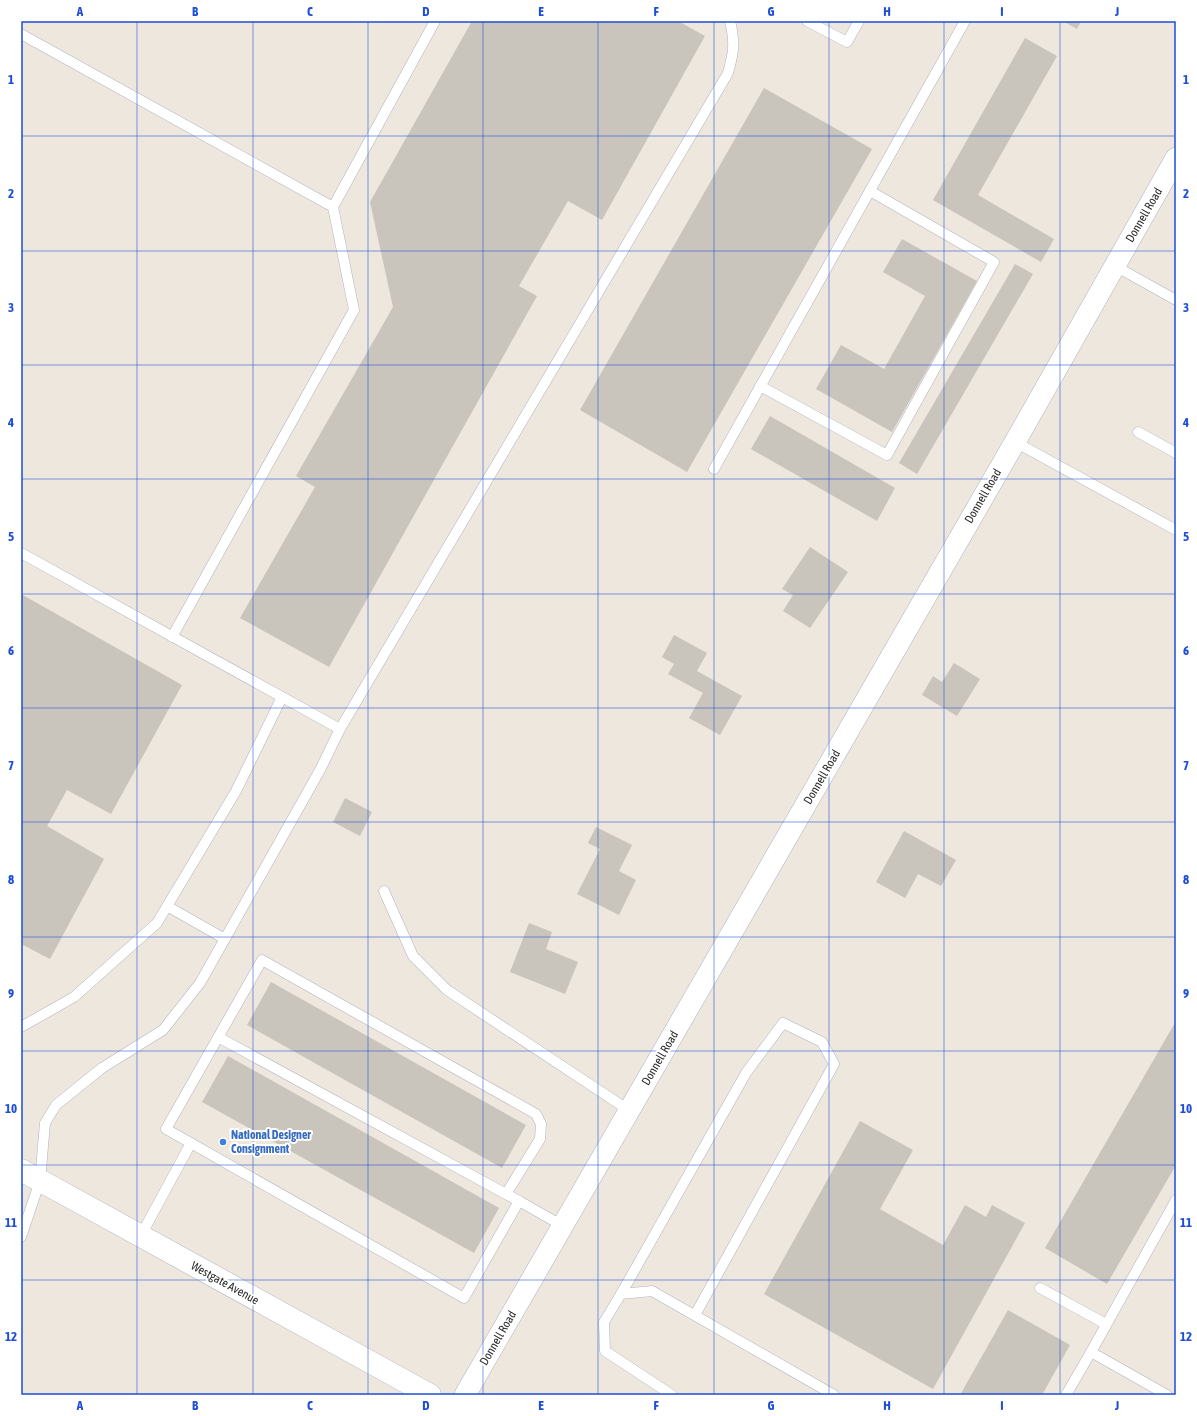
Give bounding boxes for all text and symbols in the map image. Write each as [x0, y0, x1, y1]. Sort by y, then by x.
text: A [76, 4, 84, 19]
text: B [192, 4, 199, 19]
text: C [307, 4, 313, 19]
text: D [422, 4, 430, 19]
text: E [538, 4, 544, 19]
text: F [653, 4, 659, 19]
text: G [768, 4, 775, 19]
text: H [883, 4, 891, 19]
text: I [1000, 4, 1004, 19]
text: J [1114, 4, 1119, 19]
text: 1 [8, 72, 14, 87]
text: 1 [1183, 72, 1189, 87]
street label: Donnell Road [1123, 185, 1165, 245]
text: 2 [8, 186, 14, 201]
text: 2 [1183, 186, 1189, 201]
text: 3 [8, 300, 14, 315]
text: 3 [1183, 300, 1189, 315]
text: 4 [7, 415, 14, 430]
text: 4 [1182, 415, 1189, 430]
street label: Donnell Road [962, 466, 1004, 526]
text: 5 [8, 529, 14, 544]
text: 5 [1183, 529, 1189, 544]
text: 6 [8, 643, 14, 658]
text: 6 [1183, 643, 1189, 658]
street label: Donnell Road [801, 747, 843, 807]
text: 7 [8, 758, 14, 773]
text: 7 [1183, 758, 1189, 773]
text: 8 [8, 872, 14, 887]
text: 8 [1183, 872, 1189, 887]
text: 9 [8, 986, 14, 1001]
text: 9 [1183, 986, 1189, 1001]
street label: Donnell Road [639, 1028, 681, 1088]
text: 10 [5, 1101, 17, 1116]
text: 10 [1180, 1101, 1192, 1116]
place label: National Designer Consignment [231, 1128, 311, 1156]
marker: National Designer Consignment [218, 1137, 228, 1147]
text: 11 [5, 1215, 17, 1230]
text: 11 [1180, 1215, 1192, 1230]
street label: Westgate Avenue [189, 1259, 261, 1307]
street label: Donnell Road [477, 1308, 519, 1368]
text: 12 [5, 1329, 17, 1344]
text: 12 [1180, 1329, 1192, 1344]
text: A [76, 1398, 84, 1413]
text: B [192, 1398, 199, 1413]
text: C [307, 1398, 313, 1413]
text: D [422, 1398, 430, 1413]
text: E [538, 1398, 544, 1413]
text: F [653, 1398, 659, 1413]
text: G [768, 1398, 775, 1413]
text: H [883, 1398, 891, 1413]
text: I [1000, 1398, 1004, 1413]
text: J [1114, 1398, 1119, 1413]

